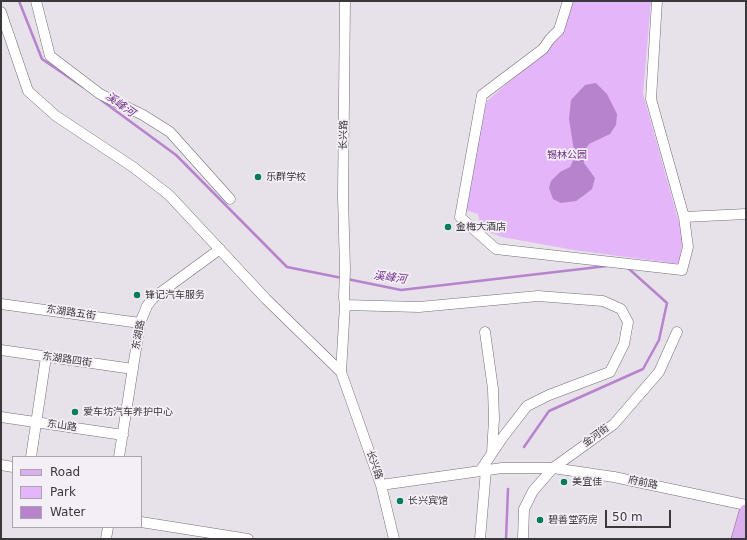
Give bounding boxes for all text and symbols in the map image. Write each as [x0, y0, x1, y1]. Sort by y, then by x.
water label: 溪峰河 [103, 90, 137, 120]
street label: 长兴路 [338, 120, 350, 150]
park label: 锡林公园 [547, 149, 587, 161]
place label: 乐群学校 [266, 171, 306, 183]
marker: 乐群学校 [253, 172, 263, 182]
place label: 金梅大酒店 [456, 221, 506, 233]
marker: 金梅大酒店 [443, 222, 453, 232]
water label: 溪峰河 [373, 269, 407, 287]
place label: 锋记汽车服务 [145, 289, 205, 301]
marker: 锋记汽车服务 [132, 290, 142, 300]
street label: 东湖路五街 [45, 304, 97, 322]
street label: 东湖路 [130, 319, 148, 351]
street label: 东湖路四街 [41, 351, 93, 369]
place label: 爱车坊汽车养护中心 [83, 406, 173, 418]
marker: 爱车坊汽车养护中心 [70, 407, 80, 417]
street label: 东山路 [46, 418, 78, 434]
street label: 金河街 [580, 422, 612, 450]
street label: 长兴路 [363, 449, 385, 481]
legend [12, 456, 142, 528]
text: Road [50, 465, 80, 479]
street label: 府前路 [627, 474, 659, 492]
place label: 美宜佳 [572, 476, 602, 488]
marker: 美宜佳 [559, 477, 569, 487]
text: Park [50, 485, 76, 499]
place label: 长兴宾馆 [408, 495, 448, 507]
marker: 长兴宾馆 [395, 496, 405, 506]
scale bar [607, 502, 673, 528]
text: Water [50, 505, 85, 519]
text: 50 m [612, 510, 643, 524]
place label: 碧善堂药房 [548, 514, 598, 526]
marker: 碧善堂药房 [535, 515, 545, 525]

